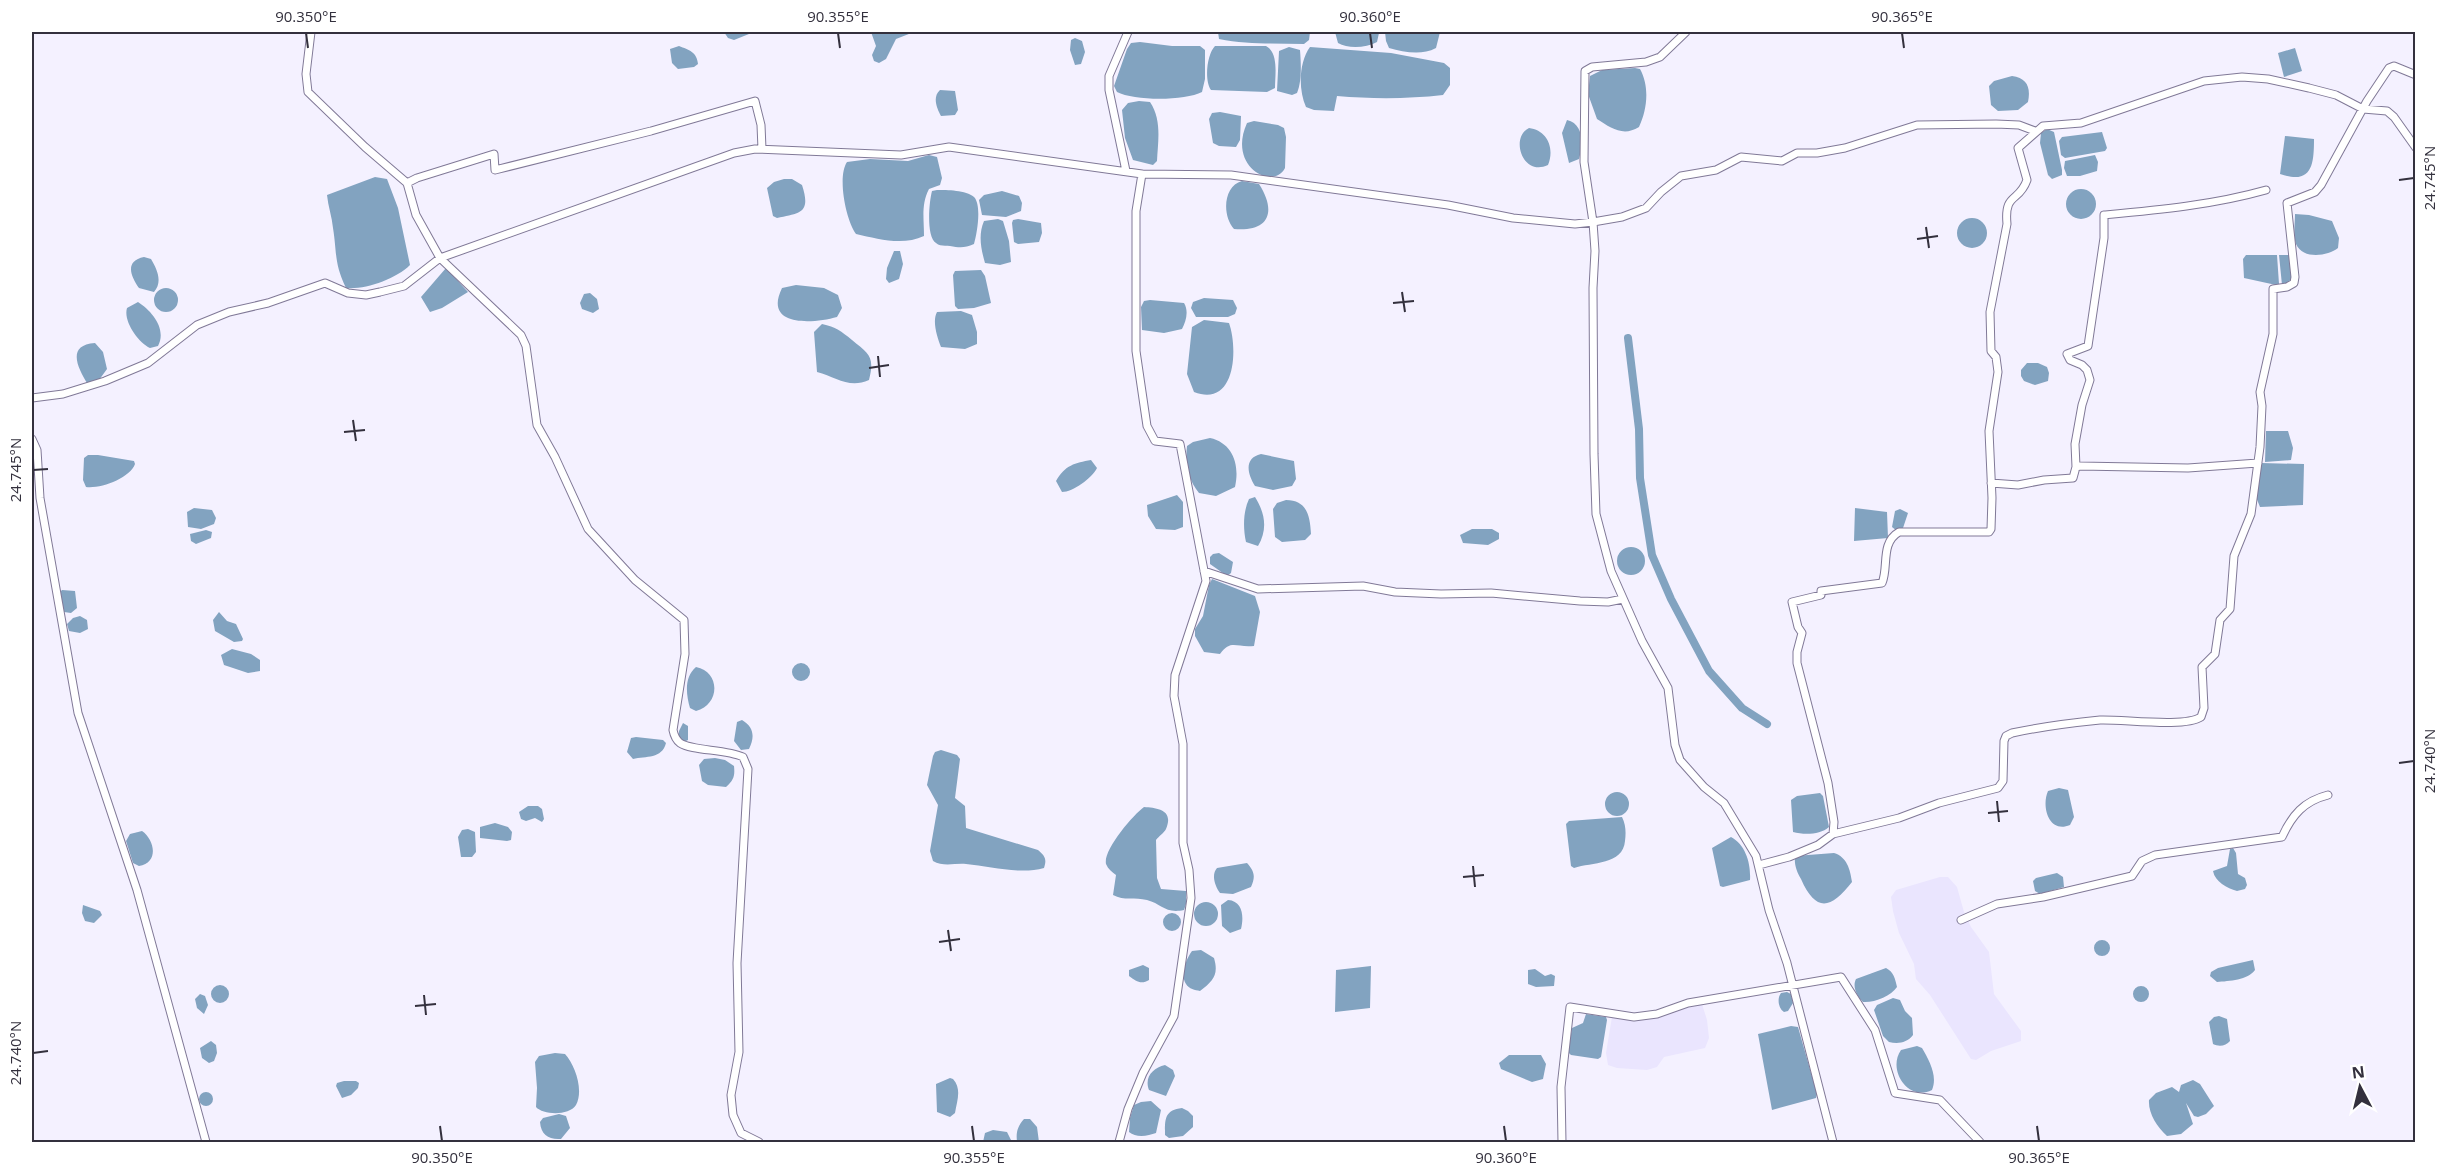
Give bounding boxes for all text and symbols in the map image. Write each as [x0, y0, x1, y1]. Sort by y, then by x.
text: 90.350°E [275, 6, 337, 26]
text: 90.355°E [807, 6, 869, 26]
text: 90.360°E [1339, 6, 1401, 26]
text: 90.365°E [1871, 6, 1933, 26]
text: 24.745°N [2419, 146, 2439, 210]
text: 24.745°N [5, 438, 25, 502]
text: 24.740°N [2419, 729, 2439, 793]
text: 24.740°N [5, 1021, 25, 1085]
north arrow [2330, 1057, 2390, 1117]
text: N [2350, 1060, 2366, 1084]
text: 90.350°E [411, 1147, 473, 1167]
text: 90.355°E [943, 1147, 1005, 1167]
text: 90.360°E [1475, 1147, 1537, 1167]
text: 90.365°E [2008, 1147, 2070, 1167]

